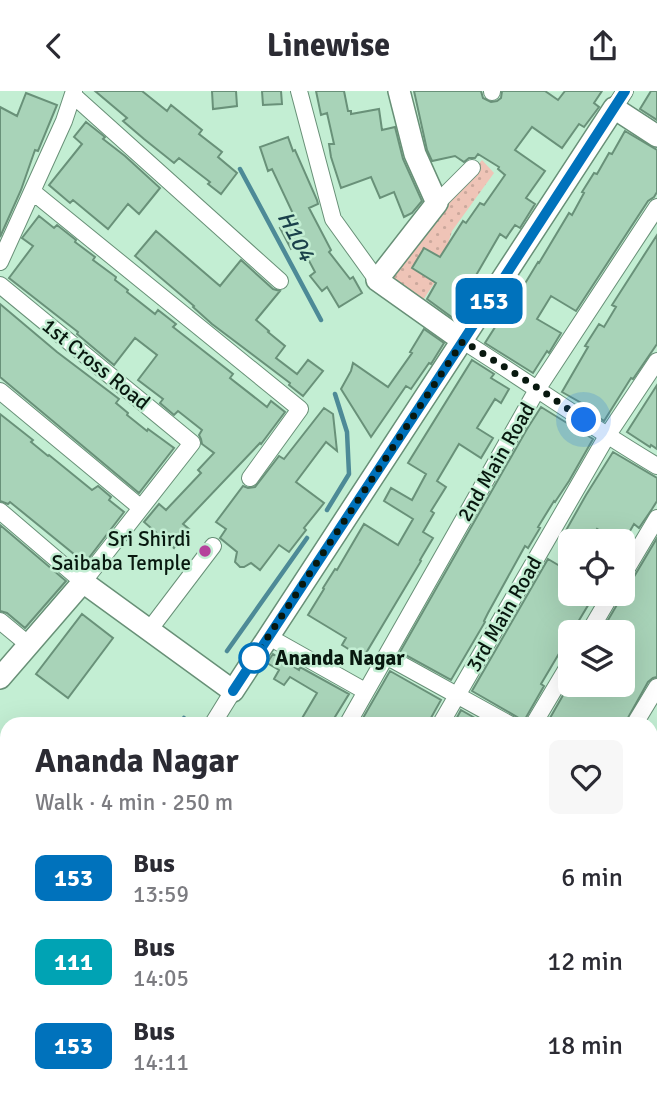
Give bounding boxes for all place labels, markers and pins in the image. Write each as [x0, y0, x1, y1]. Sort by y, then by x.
place label: Sri Shirdi Saibaba Temple [51, 526, 191, 576]
marker: Sri Shirdi Saibaba Temple [197, 543, 213, 559]
marker: Ananda Nagar [239, 643, 269, 673]
place label: Ananda Nagar [275, 645, 405, 671]

